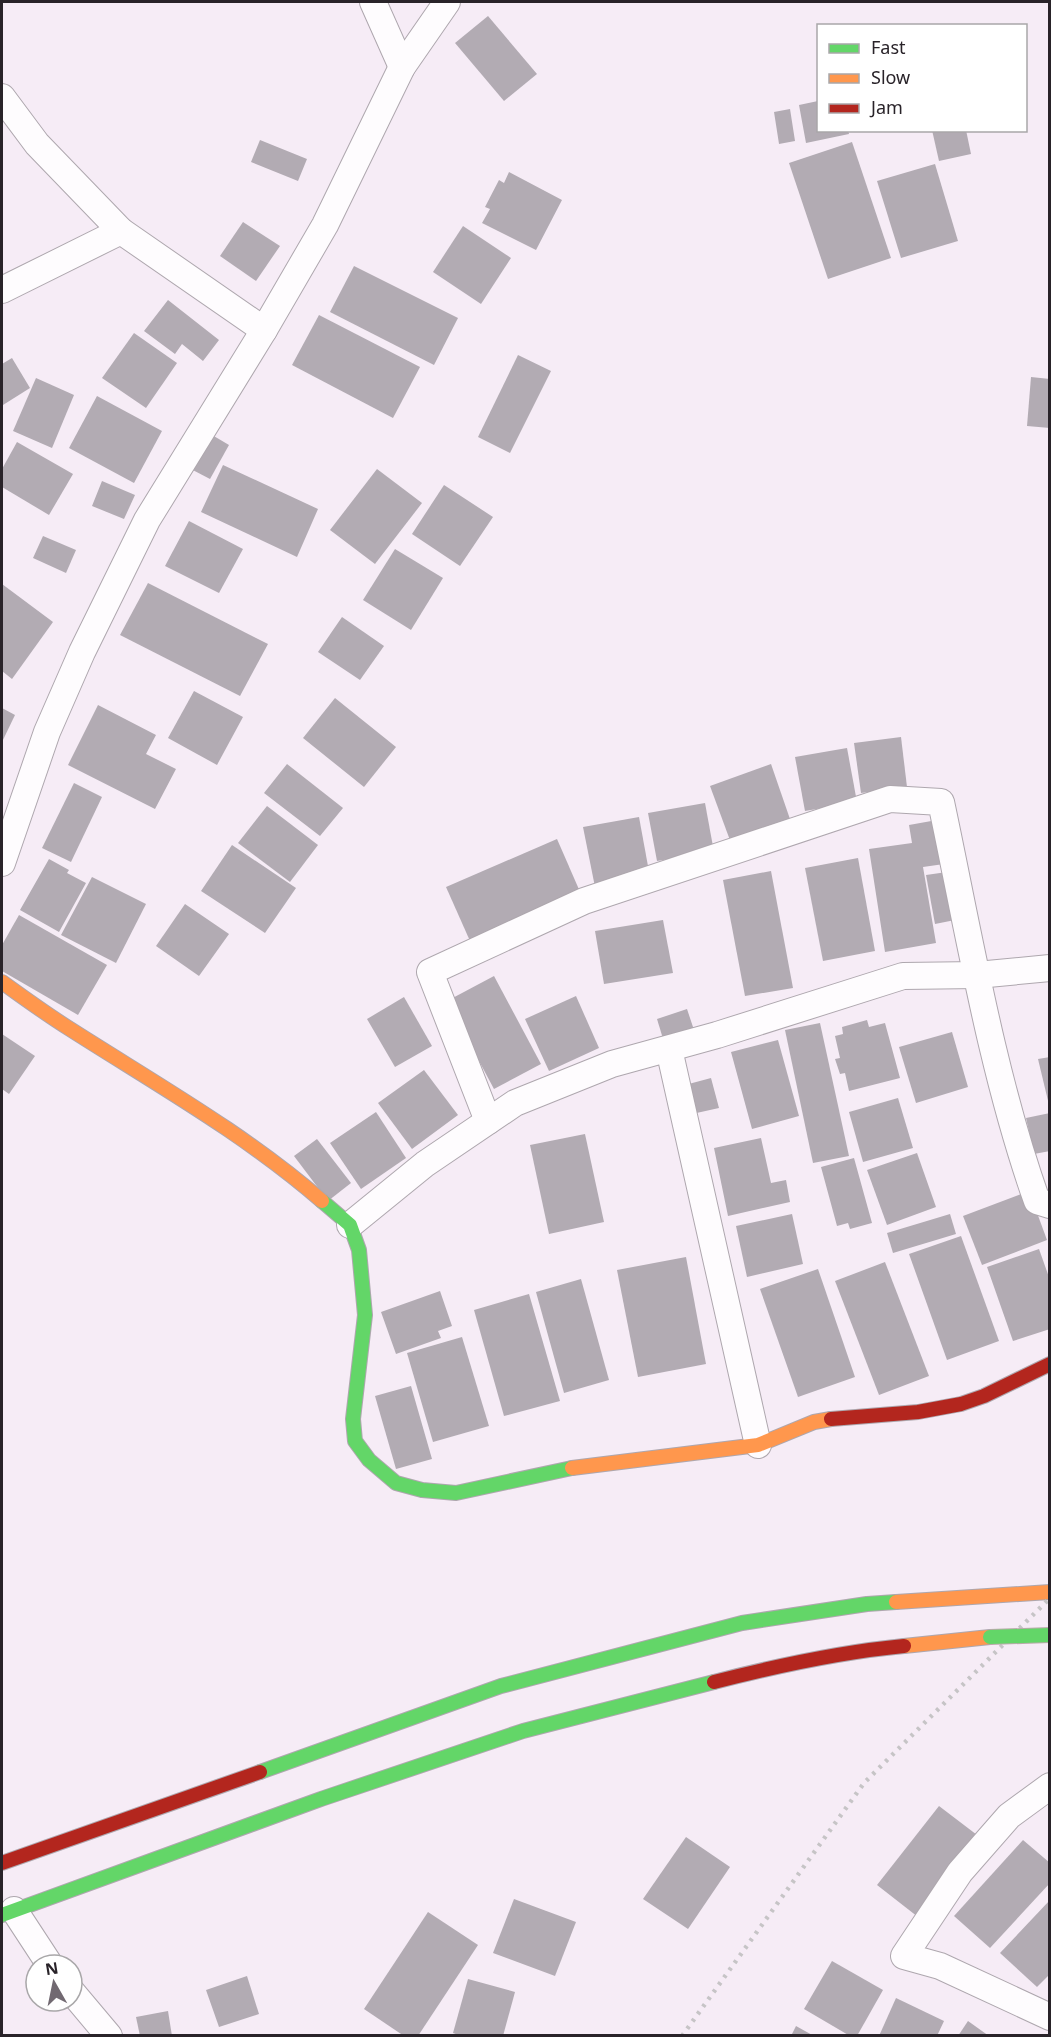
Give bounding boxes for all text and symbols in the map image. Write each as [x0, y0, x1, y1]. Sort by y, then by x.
legend [817, 24, 1027, 132]
text: Fast [871, 35, 906, 59]
text: Slow [871, 65, 910, 89]
text: Jam [869, 95, 903, 119]
north arrow [24, 1953, 84, 2013]
text: N [44, 1956, 60, 1980]

